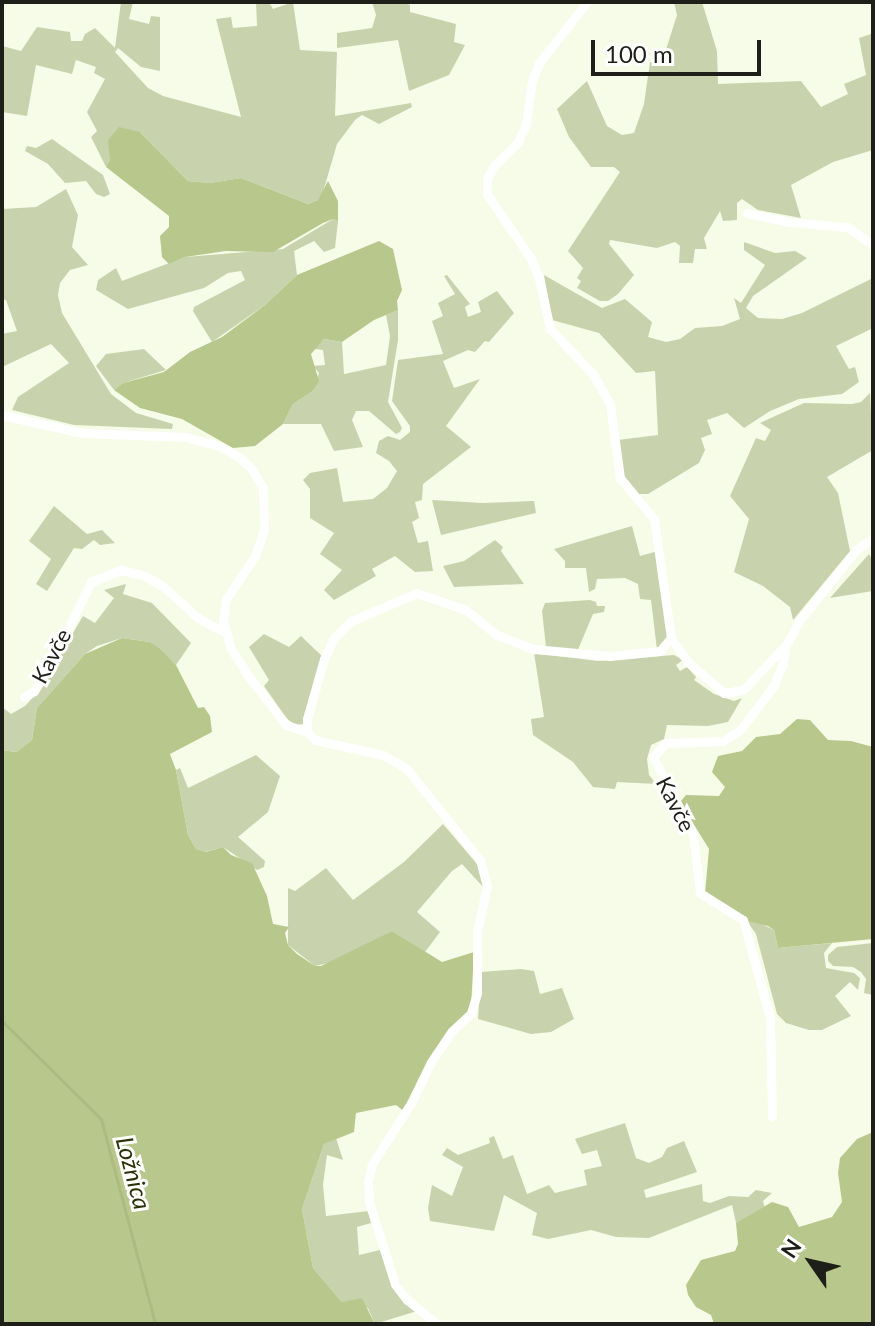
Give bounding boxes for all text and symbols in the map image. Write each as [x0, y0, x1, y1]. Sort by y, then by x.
scale bar [595, 24, 765, 74]
text: 100 m [605, 39, 673, 68]
street label: Kavče [26, 624, 76, 688]
street label: Kavče [651, 772, 701, 836]
water label: Ložnica [110, 1133, 158, 1213]
north arrow [771, 1222, 851, 1302]
text: N [775, 1234, 807, 1263]

